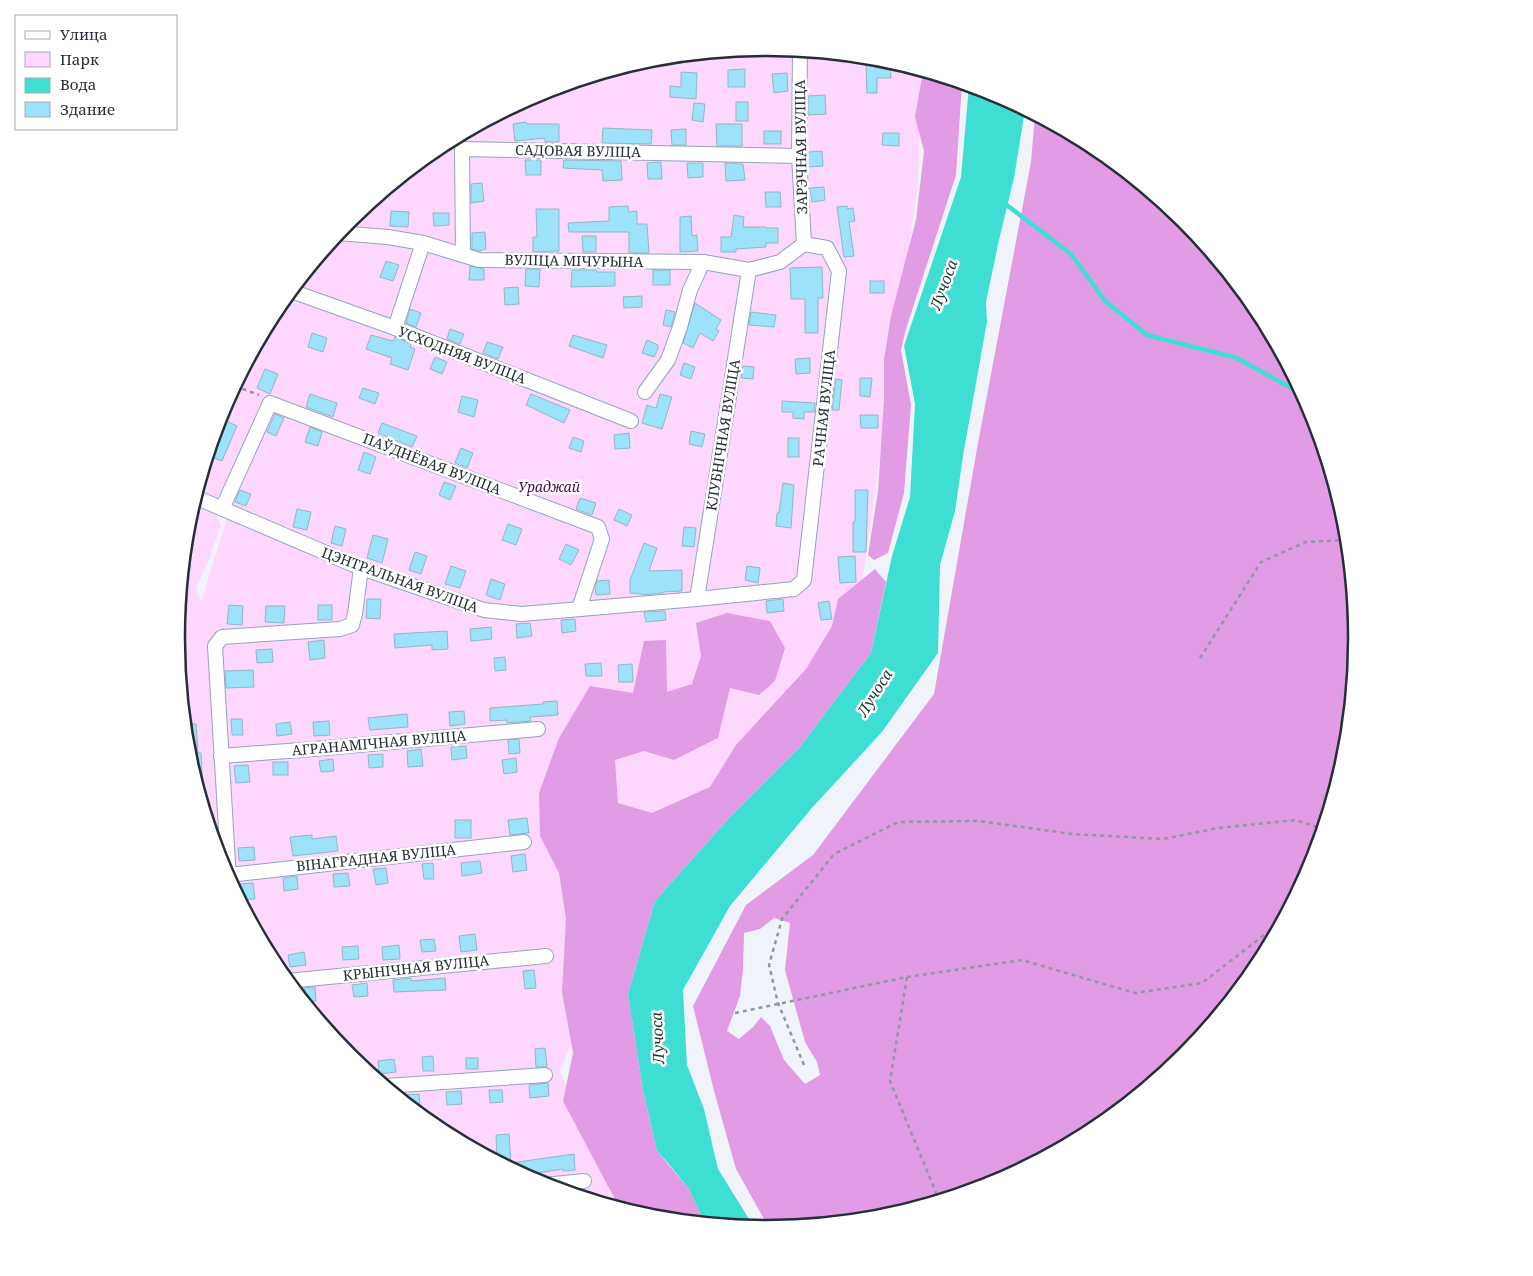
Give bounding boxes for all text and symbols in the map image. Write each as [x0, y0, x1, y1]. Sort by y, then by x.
legend [15, 15, 178, 130]
text: Улица [60, 24, 108, 44]
text: Парк [60, 49, 99, 69]
text: Вода [60, 74, 96, 94]
street label: ЗАРЭЧНАЯ ВУЛІЦА [790, 79, 811, 214]
text: Здание [60, 99, 115, 119]
street label: САДОВАЯ ВУЛІЦА [515, 140, 641, 161]
street label: ВУЛІЦА МІЧУРЫНА [504, 250, 644, 271]
water label: Лучоса [924, 256, 961, 313]
street label: УСХОДНЯЯ ВУЛІЦА [395, 321, 529, 388]
street label: РАЧНАЯ ВУЛІЦА [808, 348, 839, 467]
street label: КЛУБНІЧНАЯ ВУЛІЦА [701, 358, 744, 512]
street label: ПАЎДНЁВАЯ ВУЛІЦА [360, 428, 504, 499]
park label: Ураджай [518, 477, 581, 496]
street label: ЦЭНТРАЛЬНАЯ ВУЛІЦА [319, 542, 481, 617]
water label: Лучоса [851, 665, 897, 721]
street label: АГРАНАМІЧНАЯ ВУЛІЦА [291, 725, 467, 760]
street label: ВІНАГРАДНАЯ ВУЛІЦА [295, 840, 457, 875]
street label: КРЫНІЧНАЯ ВУЛІЦА [342, 950, 490, 985]
water label: Лучоса [646, 1011, 668, 1065]

